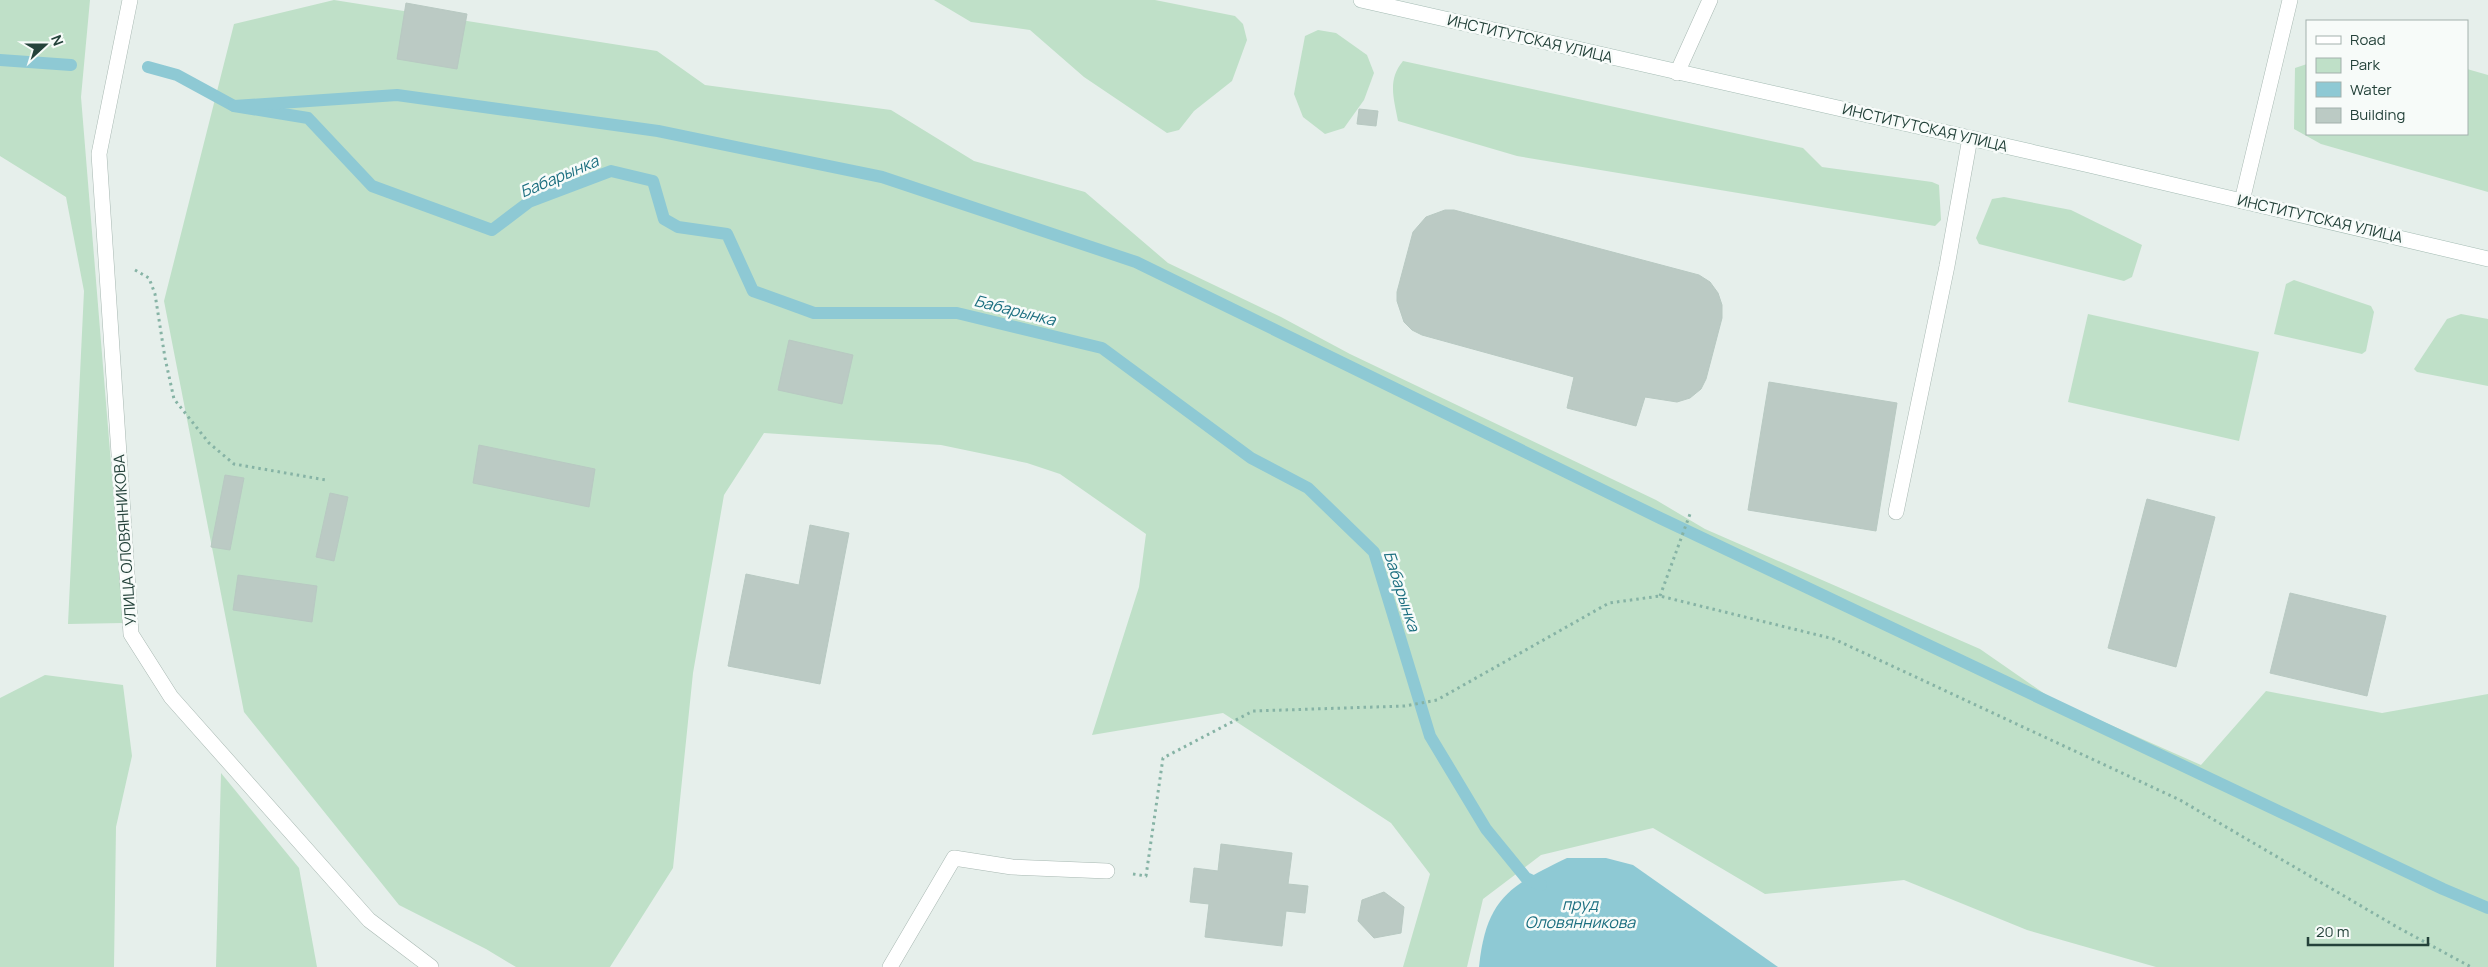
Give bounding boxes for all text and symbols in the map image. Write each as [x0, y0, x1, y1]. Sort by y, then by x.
street label: ИНСТИТУТСКАЯ УЛИЦА [1445, 9, 1615, 68]
north arrow [20, 20, 70, 70]
legend [2306, 20, 2468, 135]
text: Road [2350, 29, 2386, 50]
text: N [47, 32, 68, 48]
text: Park [2350, 54, 2380, 75]
text: Water [2350, 79, 2392, 100]
street label: ИНСТИТУТСКАЯ УЛИЦА [1840, 98, 2010, 157]
text: Building [2350, 104, 2405, 125]
water label: Бабарынка [516, 149, 603, 202]
street label: ИНСТИТУТСКАЯ УЛИЦА [2235, 189, 2405, 248]
water label: Бабарынка [972, 289, 1059, 331]
street label: УЛИЦА ОЛОВЯННИКОВА [108, 453, 141, 626]
water label: Бабарынка [1379, 548, 1426, 635]
water label: пруд Оловянникова [1525, 893, 1636, 933]
scale bar [2308, 914, 2428, 946]
text: 20 m [2316, 921, 2349, 942]

